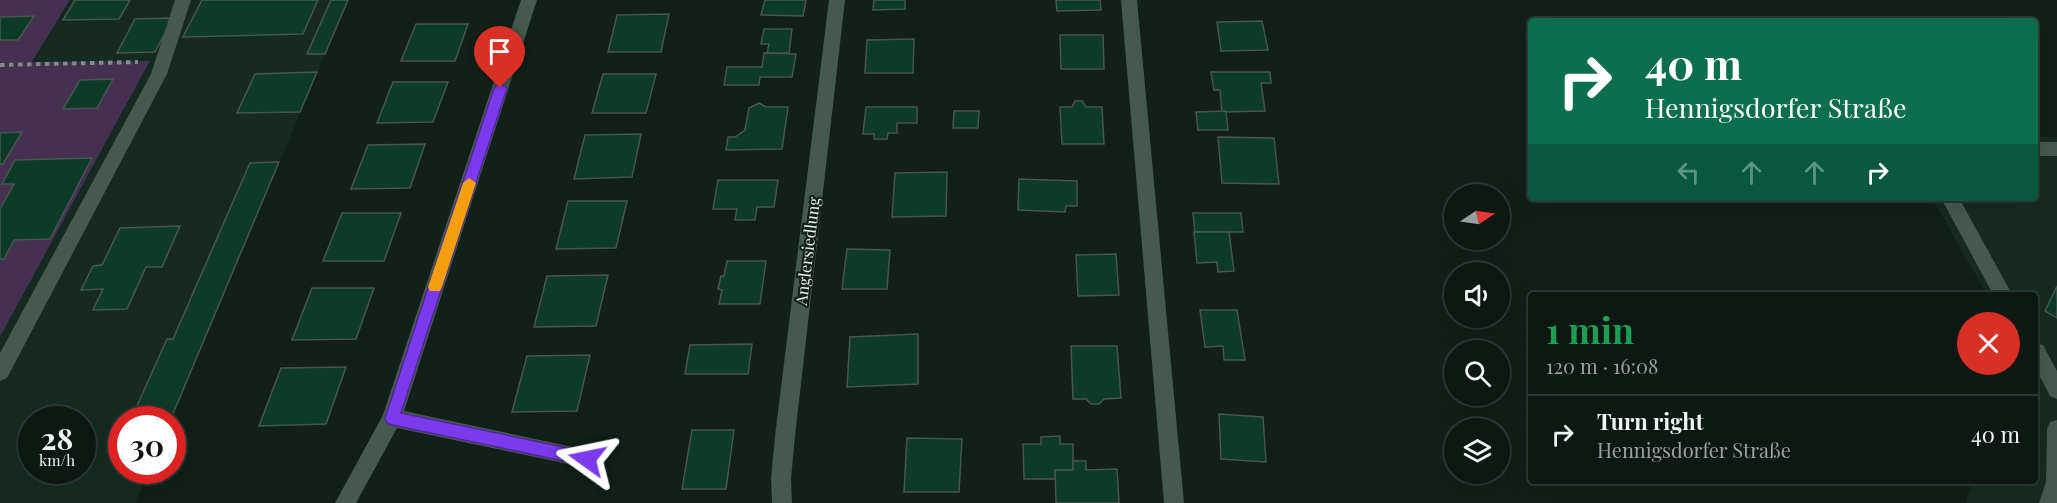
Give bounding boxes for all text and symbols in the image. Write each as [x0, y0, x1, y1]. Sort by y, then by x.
pin [474, 26, 525, 88]
icon: arrive [483, 35, 516, 68]
text: 40 m [1645, 35, 1742, 91]
icon: right [1546, 42, 1624, 120]
text: Hennigsdorfer Straße [1645, 89, 1907, 125]
icon: left [1672, 156, 1705, 189]
icon: ahead [1735, 156, 1768, 189]
icon: ahead [1798, 156, 1831, 189]
icon: right [1861, 156, 1894, 189]
north arrow [1444, 184, 1510, 250]
map controls [1444, 184, 1510, 484]
street label: Anglersiedlung [790, 195, 824, 307]
button: sound [1444, 262, 1510, 328]
text: 1 min [1546, 305, 1634, 353]
button: close [1957, 312, 2020, 375]
button: search [1444, 340, 1510, 406]
text: 120 m · 16:08 [1546, 352, 1658, 379]
speed limit sign: 30 [108, 406, 186, 484]
text: Turn right [1597, 406, 1703, 436]
text: 28 [41, 418, 73, 458]
button: layers [1444, 418, 1510, 484]
icon: right [1546, 418, 1579, 451]
text: 40 m [1971, 419, 2020, 449]
position arrow [555, 427, 619, 491]
text: Hennigsdorfer Straße [1597, 436, 1791, 463]
text: km/h [39, 450, 75, 470]

